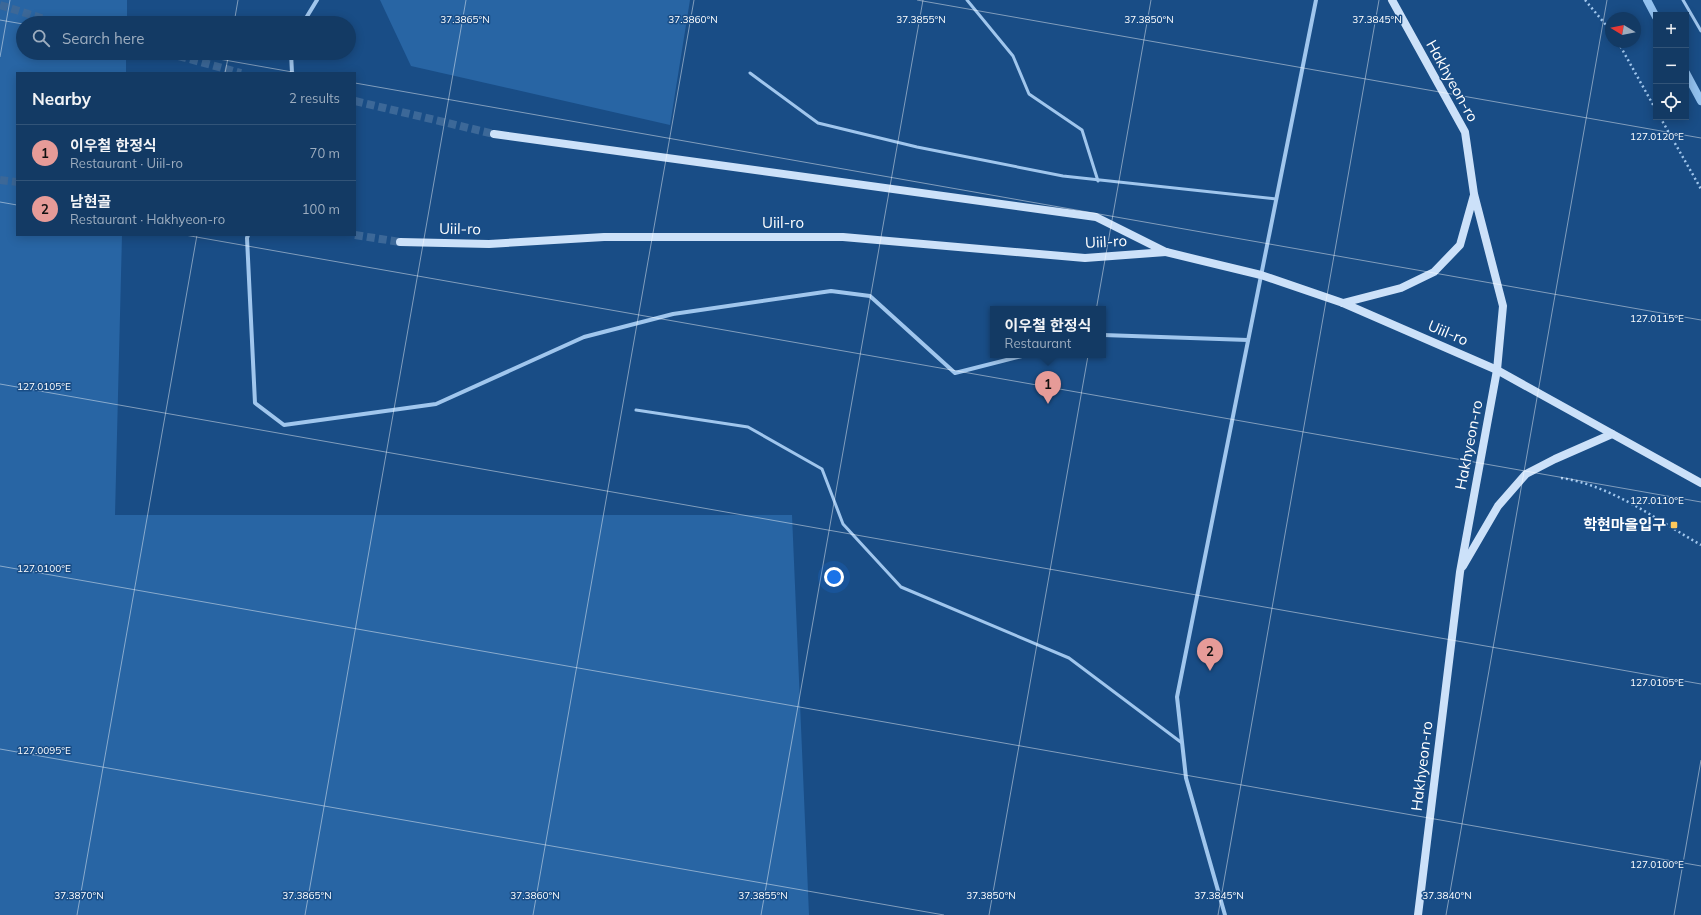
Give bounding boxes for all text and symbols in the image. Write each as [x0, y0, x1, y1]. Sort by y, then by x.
north arrow [1605, 12, 1641, 48]
map controls [1653, 12, 1689, 120]
button: + [1653, 12, 1689, 48]
text: 37.3865°N [440, 13, 490, 26]
text: 37.3860°N [668, 13, 718, 26]
text: 37.3855°N [896, 13, 946, 26]
text: 37.3850°N [1124, 13, 1174, 26]
text: 37.3845°N [1352, 13, 1402, 26]
search box [16, 16, 356, 60]
icon: search [30, 27, 52, 49]
text: Search here [62, 29, 144, 48]
street label: Hakhyeon-ro [1422, 37, 1483, 125]
button: − [1653, 48, 1689, 84]
button: locate [1653, 84, 1689, 120]
text: Nearby [32, 88, 91, 109]
text: 2 results [289, 90, 340, 106]
text: 127.0120°E [1630, 130, 1684, 143]
text: 이우철 한정식 [70, 136, 157, 155]
text: 1 [41, 145, 49, 161]
text: 70 m [310, 145, 340, 161]
text: Restaurant · Uiil-ro [70, 155, 183, 171]
text: 남현골 [70, 192, 111, 211]
text: 2 [41, 201, 49, 217]
text: 100 m [302, 201, 340, 217]
text: Restaurant · Hakhyeon-ro [70, 211, 225, 227]
street label: Uiil-ro [762, 213, 804, 232]
street label: Uiil-ro [439, 219, 481, 238]
street label: Uiil-ro [1085, 231, 1127, 252]
popup [990, 306, 1106, 358]
text: 127.0115°E [1630, 312, 1684, 325]
text: 이우철 한정식 [1005, 316, 1091, 335]
street label: Uiil-ro [1425, 316, 1471, 349]
text: Restaurant [1005, 335, 1071, 351]
pin: 1 [1035, 371, 1061, 404]
text: 127.0105°E [17, 380, 71, 393]
street label: Hakhyeon-ro [1451, 399, 1486, 491]
text: 127.0110°E [1630, 494, 1684, 507]
place label: 학현마을입구 [1583, 515, 1666, 534]
marker: 학현마을입구 [1669, 520, 1679, 530]
text: 127.0100°E [17, 562, 71, 575]
your location [824, 567, 844, 587]
pin: 2 [1197, 638, 1223, 671]
text: 127.0105°E [1630, 676, 1684, 689]
street label: Hakhyeon-ro [1407, 720, 1436, 812]
text: 127.0095°E [17, 744, 71, 757]
text: 127.0100°E [1630, 858, 1684, 871]
text: 37.3870°N [54, 889, 104, 902]
text: 37.3865°N [282, 889, 332, 902]
text: 37.3860°N [510, 889, 560, 902]
text: 37.3855°N [738, 889, 788, 902]
text: 37.3850°N [966, 889, 1016, 902]
text: 37.3845°N [1194, 889, 1244, 902]
text: 37.3840°N [1422, 889, 1472, 902]

